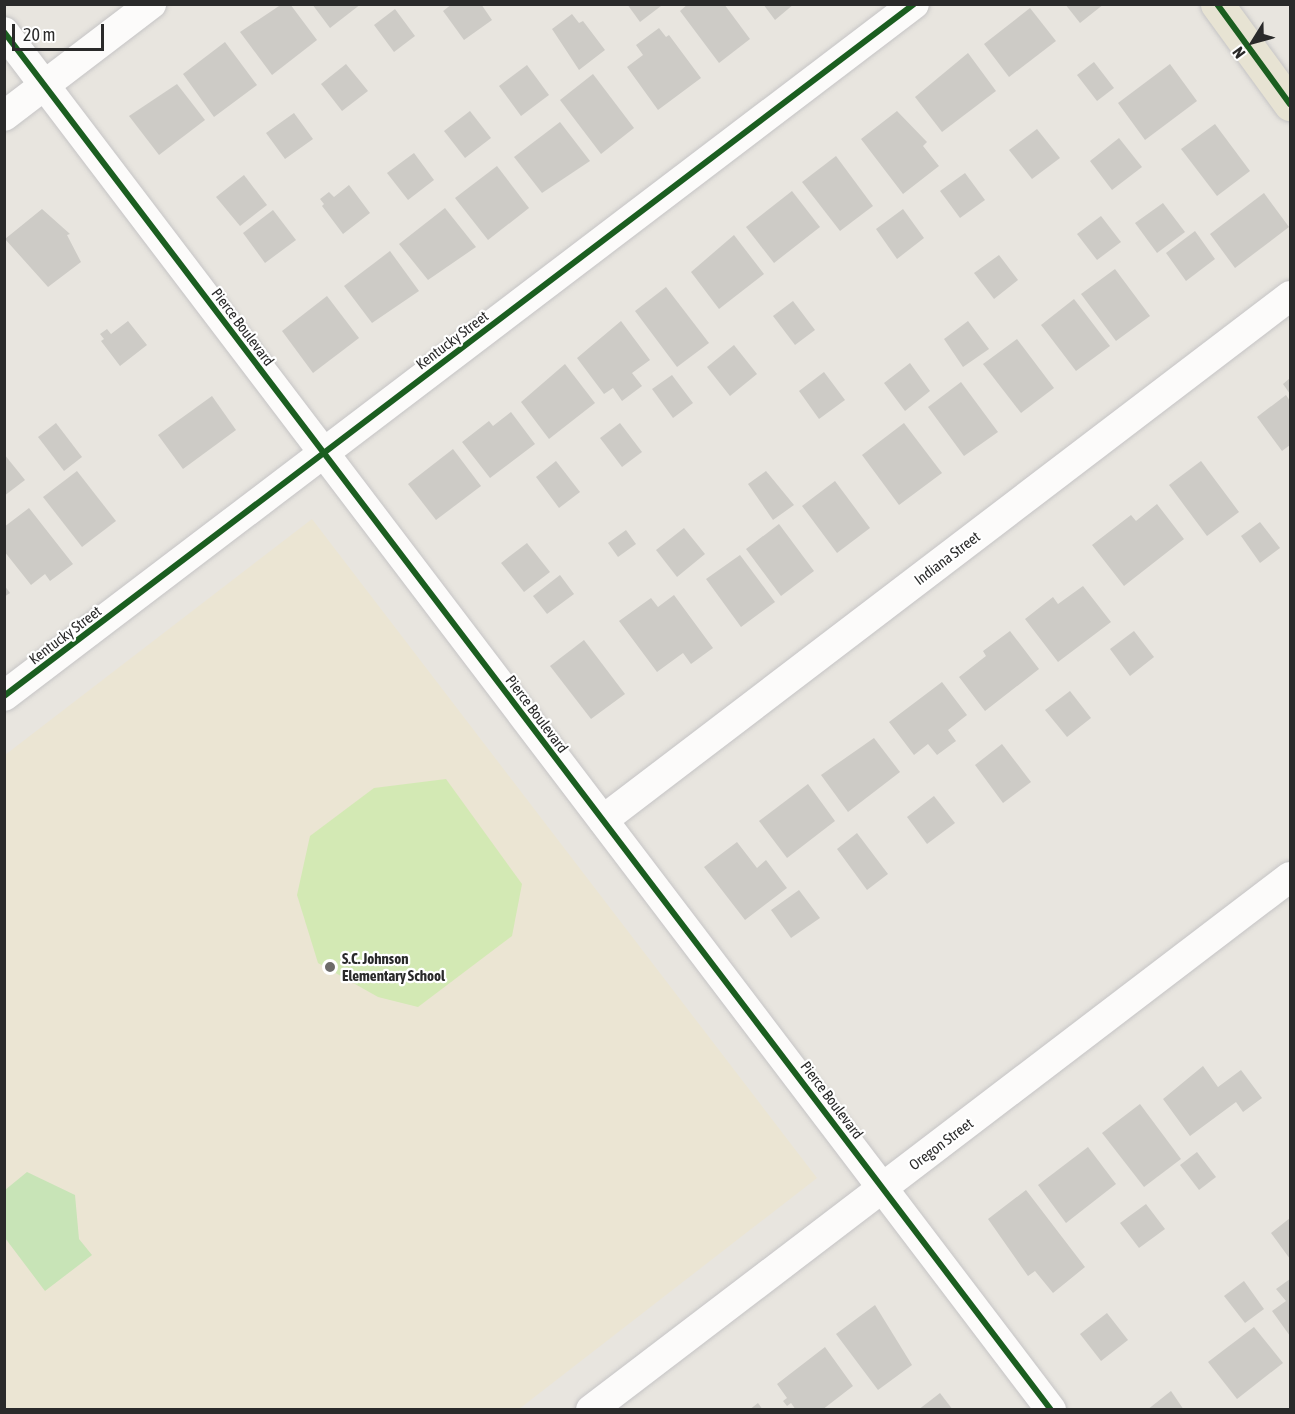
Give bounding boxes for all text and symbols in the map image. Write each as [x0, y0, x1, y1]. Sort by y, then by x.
scale bar [15, 12, 106, 50]
north arrow [1223, 12, 1283, 72]
text: 20 m [23, 24, 55, 45]
text: N [1229, 44, 1249, 62]
street label: Pierce Boulevard [208, 285, 278, 369]
street label: Kentucky Street [412, 307, 492, 373]
street label: Indiana Street [910, 527, 984, 589]
street label: Kentucky Street [25, 602, 105, 668]
street label: Pierce Boulevard [502, 672, 572, 756]
place label: S.C. Johnson Elementary School [342, 949, 445, 984]
marker: S.C. Johnson Elementary School [323, 960, 337, 974]
street label: Pierce Boulevard [797, 1058, 867, 1142]
street label: Oregon Street [905, 1114, 977, 1174]

